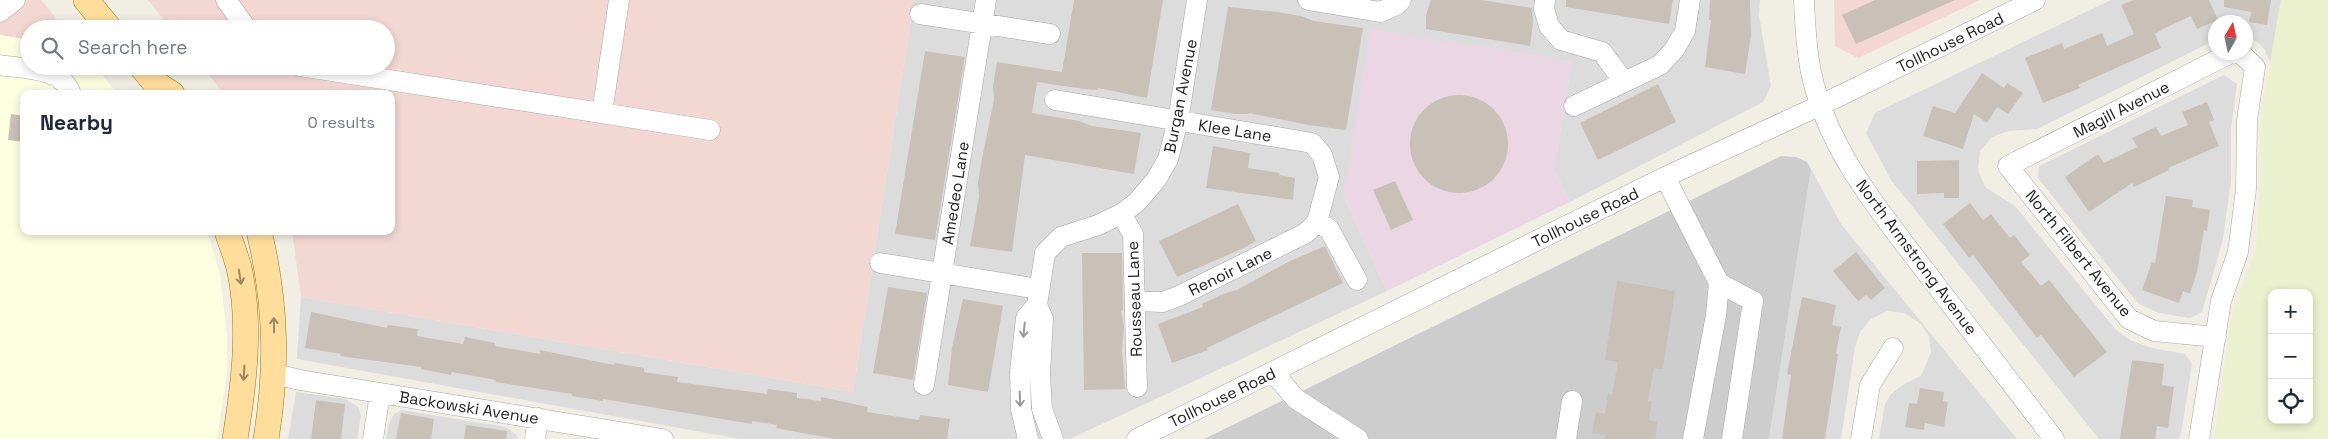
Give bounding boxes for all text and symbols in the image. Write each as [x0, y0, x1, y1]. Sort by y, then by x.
street label: Tollhouse Road [1893, 8, 2007, 77]
north arrow [2208, 15, 2253, 60]
search box [20, 20, 395, 75]
icon: search [38, 34, 66, 62]
text: Search here [78, 35, 188, 60]
street label: Burgan Avenue [1159, 37, 1202, 155]
street label: Magill Avenue [2070, 76, 2173, 143]
text: Nearby [40, 109, 113, 136]
text: 0 results [307, 112, 375, 133]
street label: Klee Lane [1197, 114, 1273, 147]
street label: Amedeo Lane [937, 140, 974, 246]
street label: North Armstrong Avenue [1851, 175, 1982, 339]
street label: Tollhouse Road [1528, 183, 1642, 252]
street label: North Filbert Avenue [2021, 185, 2136, 321]
street label: Rousseau Lane [1122, 241, 1147, 357]
street label: Renoir Lane [1185, 242, 1276, 301]
one-way arrow [236, 269, 246, 285]
map controls [2268, 289, 2313, 424]
button: + [2268, 289, 2313, 334]
one-way arrow [269, 318, 279, 334]
one-way arrow [1020, 322, 1029, 338]
button: − [2268, 334, 2313, 379]
street label: Tollhouse Road [1165, 363, 1279, 432]
one-way arrow [240, 365, 249, 381]
button: locate [2268, 379, 2313, 424]
street label: Backowski Avenue [398, 386, 540, 429]
one-way arrow [1016, 391, 1025, 407]

